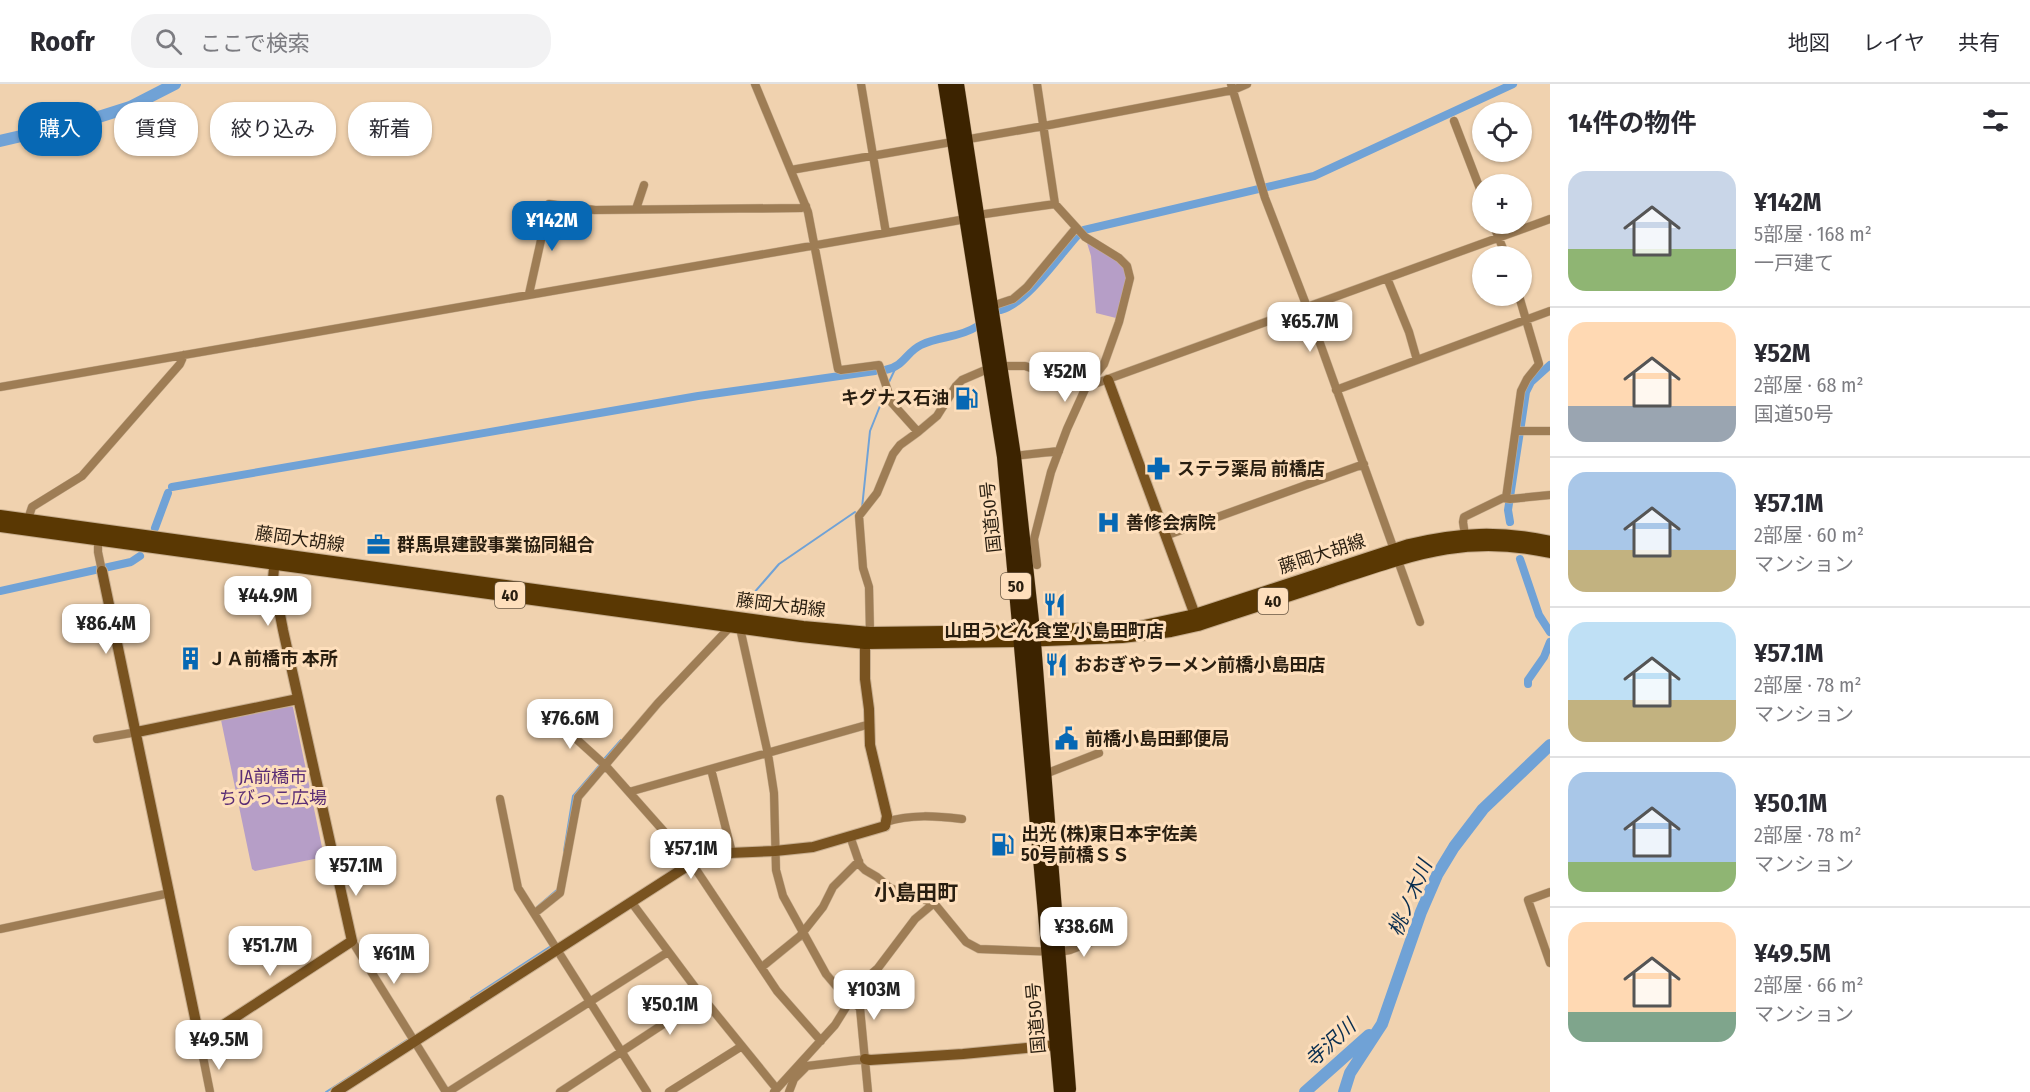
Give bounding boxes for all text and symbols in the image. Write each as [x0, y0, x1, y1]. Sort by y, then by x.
search box [131, 14, 551, 68]
text: Roofr [30, 25, 95, 58]
icon: search [152, 25, 185, 58]
text: ここで検索 [200, 30, 310, 57]
text: 地図 [1788, 30, 1830, 56]
text: レイヤ [1863, 30, 1925, 56]
text: 共有 [1958, 30, 2000, 56]
chip: 購入 [18, 102, 102, 156]
chip: 賃貸 [114, 102, 198, 156]
chip: 絞り込み [210, 102, 336, 156]
chip: 新着 [348, 102, 432, 156]
map controls [1472, 102, 1532, 306]
button: locate [1472, 102, 1532, 162]
icon: filters [1979, 104, 2012, 137]
text: 14件の物件 [1568, 108, 1696, 139]
button: + [1472, 174, 1532, 234]
text: ¥142M [1754, 187, 1822, 218]
icon: home [1616, 195, 1688, 267]
pin: ¥142M [510, 201, 594, 252]
text: ¥142M [526, 208, 578, 232]
text: 5部屋 · 168 m² [1754, 222, 1872, 246]
button: − [1472, 246, 1532, 306]
text: 一戸建て [1754, 251, 1834, 275]
pin: ¥65.7M [1261, 302, 1359, 353]
text: ¥65.7M [1281, 309, 1339, 333]
text: ¥52M [1754, 338, 1810, 369]
icon: home [1616, 346, 1688, 418]
pin: ¥52M [1029, 352, 1101, 403]
text: ¥52M [1043, 359, 1087, 383]
text: 2部屋 · 68 m² [1754, 373, 1864, 397]
fuel station icon: キグナス石油 [954, 385, 980, 411]
place label: キグナス石油 [841, 387, 949, 409]
text: 国道50号 [1754, 402, 1834, 426]
pharmacy icon: ステラ薬局 前橋店 [1146, 456, 1172, 482]
place label: ステラ薬局 前橋店 [1177, 458, 1325, 480]
street label: 国道50号 [976, 480, 1006, 554]
text: ¥57.1M [1754, 488, 1824, 519]
icon: home [1616, 496, 1688, 568]
hospital icon: 善修会病院 [1095, 510, 1121, 536]
place label: 善修会病院 [1126, 512, 1216, 534]
street label: 藤岡大胡線 [254, 522, 346, 556]
text: 2部屋 · 60 m² [1754, 523, 1864, 547]
street label: 藤岡大胡線 [1276, 530, 1368, 578]
office icon: 群馬県建設事業協同組合 [366, 532, 392, 558]
place label: 群馬県建設事業協同組合 [397, 534, 595, 556]
text: マンション [1754, 552, 1854, 576]
road number: 50 [1001, 573, 1031, 599]
pin: ¥44.9M [219, 576, 317, 627]
road number: 40 [495, 582, 525, 608]
text: ¥44.9M [238, 583, 298, 607]
road number: 40 [1258, 588, 1288, 614]
street label: 藤岡大胡線 [735, 589, 827, 621]
restaurant icon: 山田うどん食堂 小島田町店 [1041, 592, 1067, 618]
pin: ¥86.4M [57, 604, 155, 655]
text: ¥86.4M [76, 611, 136, 635]
place label: 山田うどん食堂 小島田町店 [944, 620, 1164, 642]
text: ¥57.1M [1754, 638, 1824, 669]
building icon: ＪＡ前橋市 本所 [177, 646, 203, 672]
icon: home [1616, 646, 1688, 718]
place label: ＪＡ前橋市 本所 [208, 648, 338, 670]
restaurant icon: おおぎやラーメン前橋小島田店 [1043, 652, 1069, 678]
place label: おおぎやラーメン前橋小島田店 [1074, 654, 1325, 676]
text: 2部屋 · 78 m² [1754, 673, 1861, 697]
pin: ¥76.6M [521, 699, 619, 750]
text: マンション [1754, 702, 1854, 726]
text: ¥76.6M [541, 706, 599, 730]
public building icon: 前橋小島田郵便局 [1054, 726, 1080, 752]
place label: 前橋小島田郵便局 [1085, 728, 1229, 750]
park label: JA前橋市 ちびっこ広場 [219, 766, 327, 809]
text: ¥50.1M [1754, 788, 1827, 819]
icon: home [1616, 796, 1688, 868]
place label: 出光 (株)東日本宇佐美 50号前橋ＳＳ [1021, 823, 1198, 866]
text: 2部屋 · 78 m² [1754, 823, 1861, 847]
pin: ¥57.1M [642, 829, 740, 880]
fuel station icon: 出光 (株)東日本宇佐美 50号前橋ＳＳ [990, 831, 1016, 857]
text: ¥57.1M [664, 836, 718, 860]
pin: ¥57.1M [307, 846, 405, 897]
text: マンション [1754, 852, 1854, 876]
text: ¥57.1M [329, 853, 383, 877]
water label: 桃ノ木川 [1383, 855, 1437, 940]
district label: 小島田町 [874, 880, 958, 906]
pin: ¥38.6M [1035, 907, 1133, 958]
text: ¥38.6M [1054, 914, 1114, 938]
pin: ¥51.7M [221, 926, 319, 977]
text: ¥51.7M [243, 933, 297, 957]
pin: ¥61M [358, 934, 430, 985]
text: ¥49.5M [1754, 938, 1831, 969]
text: ¥61M [373, 941, 415, 965]
icon: home [1616, 946, 1688, 1018]
pin: ¥103M [832, 970, 916, 1021]
text: 2部屋 · 66 m² [1754, 973, 1864, 997]
text: ¥103M [848, 977, 900, 1001]
street label: 国道50号 [1022, 981, 1050, 1055]
pin: ¥50.1M [621, 985, 719, 1036]
text: ¥50.1M [642, 992, 698, 1016]
text: マンション [1754, 1002, 1854, 1026]
water label: 寺沢川 [1300, 1013, 1362, 1072]
pin: ¥49.5M [170, 1020, 268, 1071]
text: ¥49.5M [189, 1027, 249, 1051]

